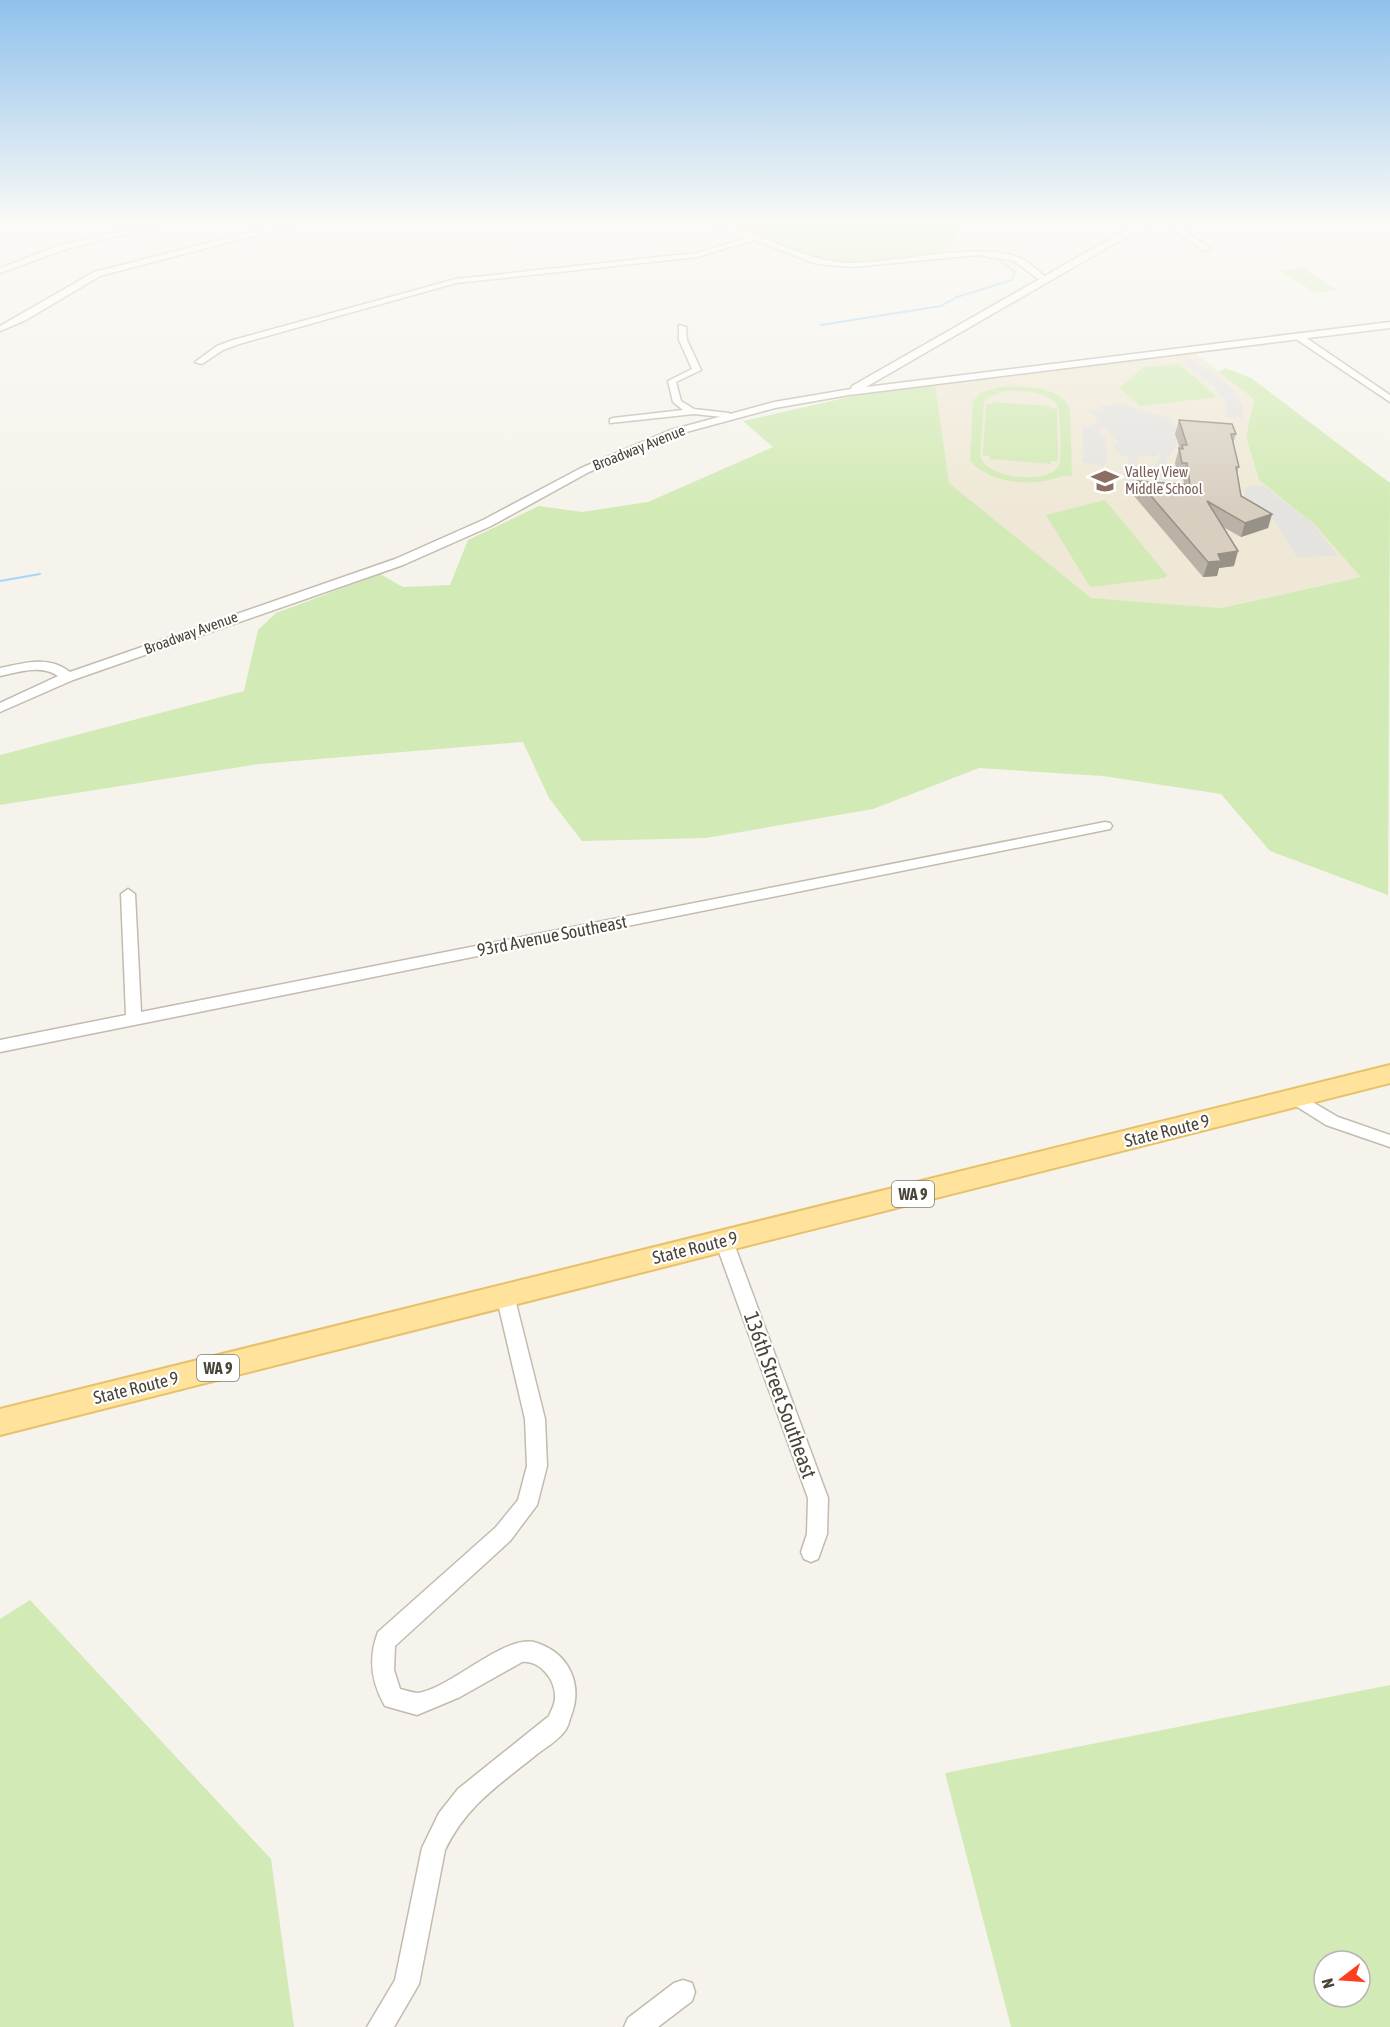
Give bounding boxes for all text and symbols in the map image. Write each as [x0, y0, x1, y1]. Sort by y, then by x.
street label: Broadway Avenue [590, 421, 688, 474]
place label: Valley View Middle School [1125, 463, 1203, 497]
school or university icon: Valley View Middle School [1090, 466, 1120, 496]
street label: Broadway Avenue [142, 608, 240, 657]
street label: 93rd Avenue Southeast [475, 911, 629, 960]
street label: State Route 9 [1122, 1110, 1212, 1151]
road number: WA 9 [892, 1181, 934, 1207]
street label: State Route 9 [650, 1227, 740, 1268]
street label: 136th Street Southeast [740, 1308, 822, 1481]
road number: WA 9 [197, 1355, 239, 1381]
street label: State Route 9 [91, 1367, 181, 1408]
north arrow [1312, 1949, 1372, 2009]
text: N [1318, 1976, 1338, 1991]

